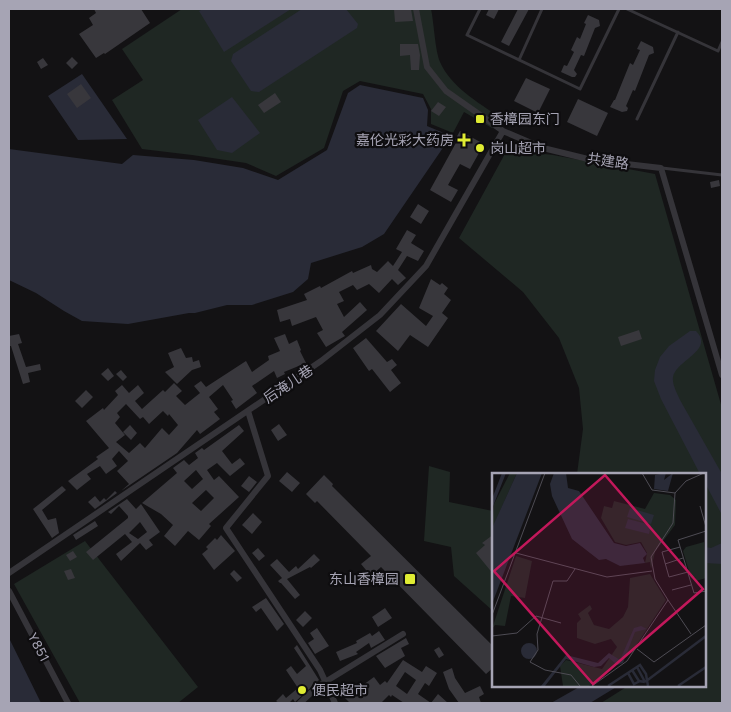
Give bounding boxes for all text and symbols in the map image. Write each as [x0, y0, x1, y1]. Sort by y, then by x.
place label: 香樟园东门 [490, 111, 560, 127]
marker: 香樟园东门 [474, 113, 486, 125]
place label: 嘉伦光彩大药房 [356, 132, 454, 148]
marker: 嘉伦光彩大药房 [458, 134, 470, 146]
place label: 岗山超市 [490, 140, 546, 156]
marker: 岗山超市 [474, 142, 486, 154]
street label: 共建路 [586, 150, 630, 172]
street label: 后淹儿巷 [260, 362, 316, 406]
inset map [492, 473, 706, 687]
place label: 东山香樟园 [329, 571, 399, 587]
marker: 东山香樟园 [403, 572, 417, 586]
street label: Y851 [25, 630, 53, 664]
place label: 便民超市 [312, 682, 368, 698]
marker: 便民超市 [296, 684, 308, 696]

